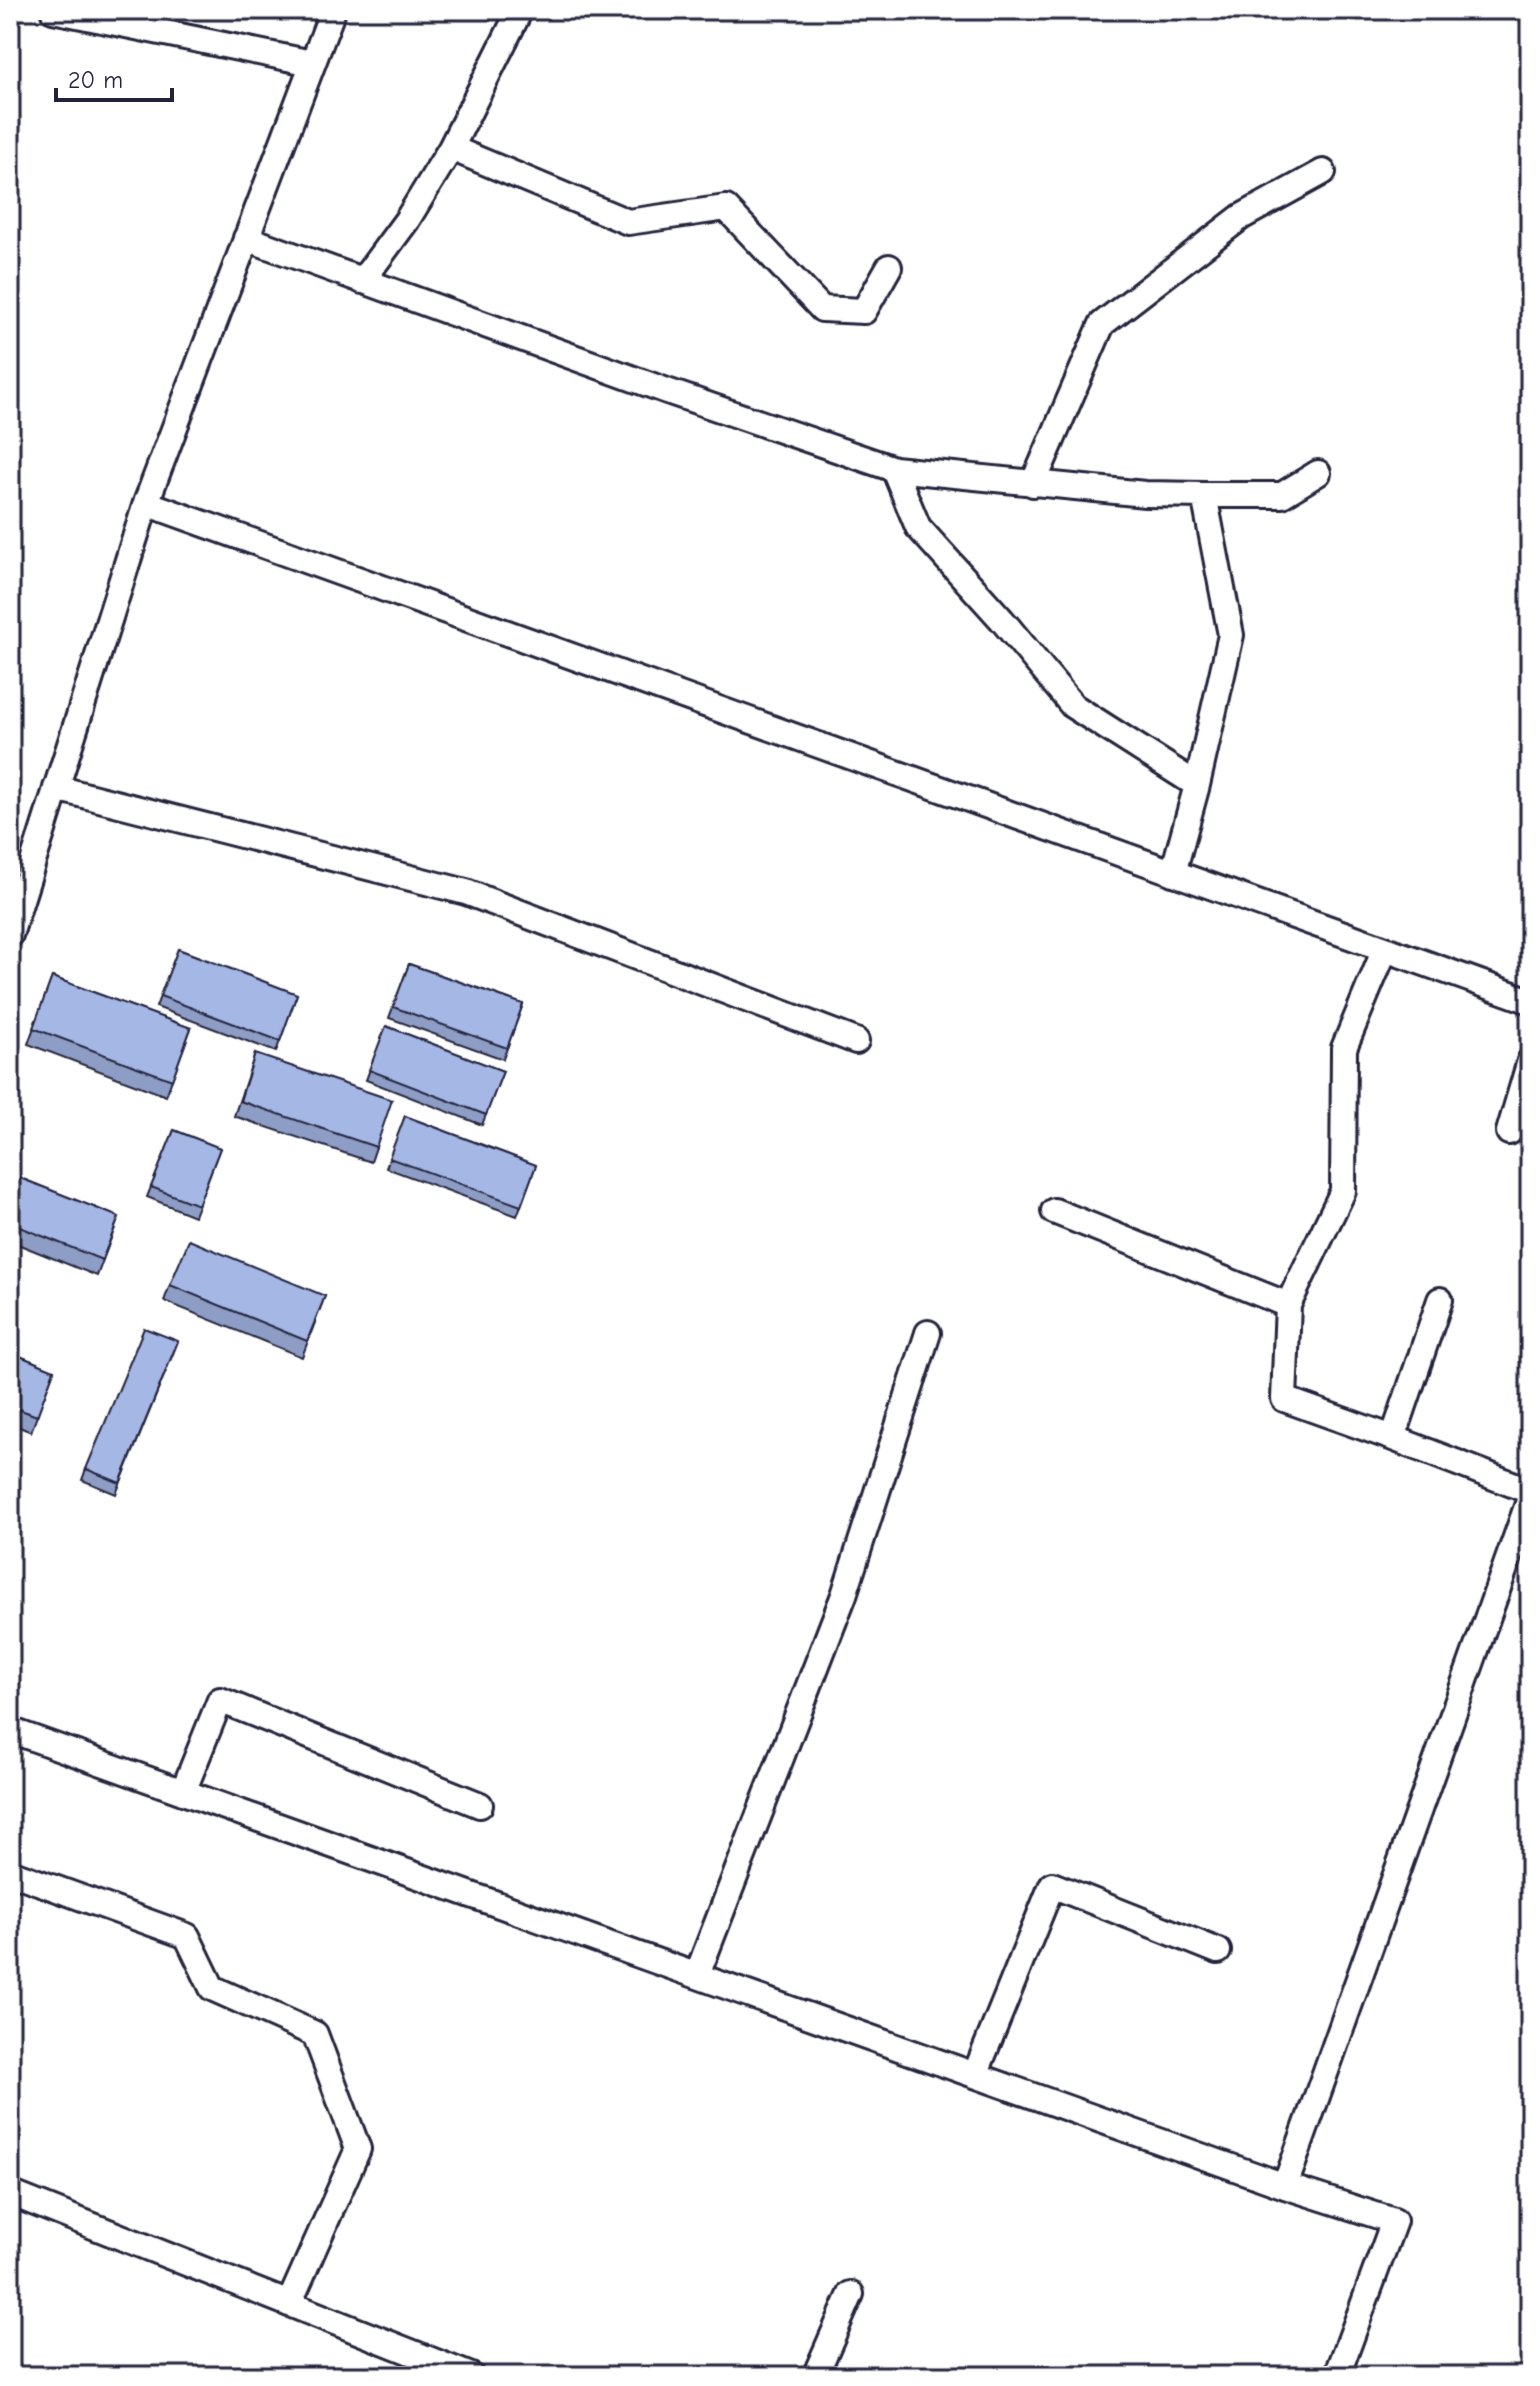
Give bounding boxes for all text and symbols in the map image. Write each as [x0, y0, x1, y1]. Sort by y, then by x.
scale bar [56, 52, 172, 102]
text: 20 m [68, 66, 123, 94]

